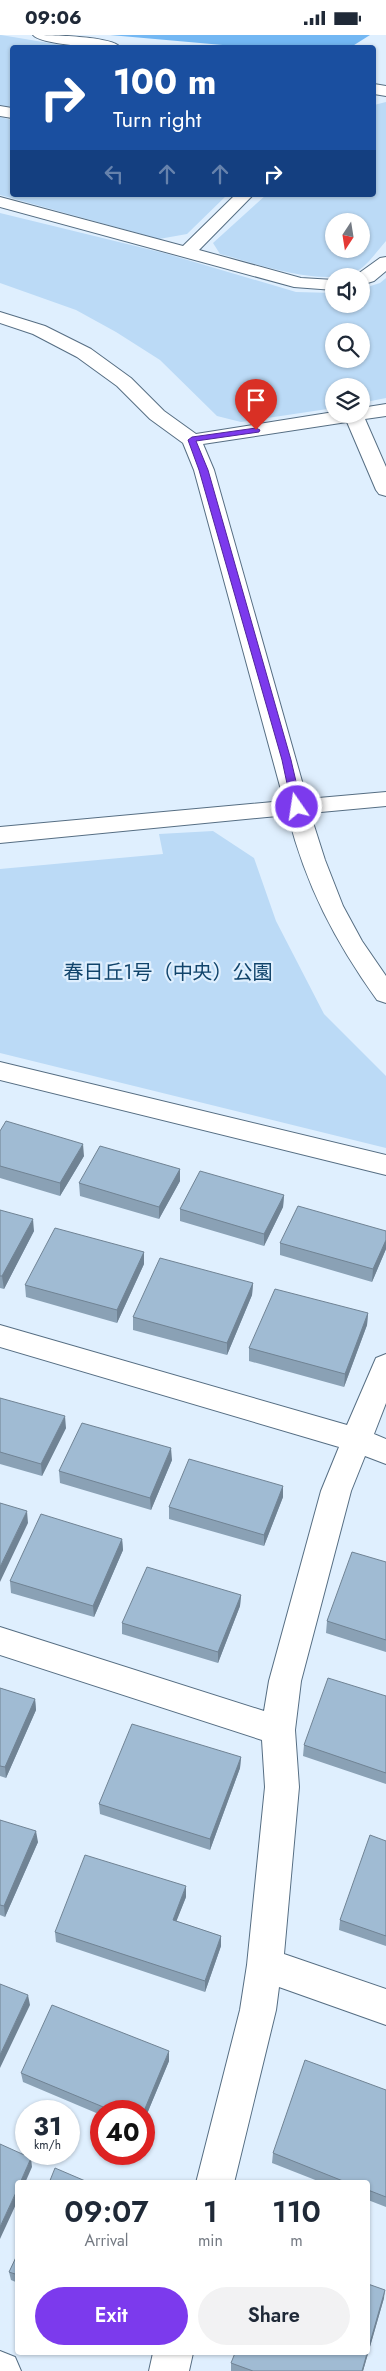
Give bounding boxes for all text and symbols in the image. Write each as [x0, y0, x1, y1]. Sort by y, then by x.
text: 09:06 [25, 4, 82, 31]
text: 100 m [113, 57, 216, 107]
icon: right [30, 65, 95, 130]
text: Turn right [113, 103, 201, 135]
icon: left [100, 160, 128, 188]
icon: ahead [153, 160, 181, 188]
icon: ahead [206, 160, 234, 188]
icon: right [259, 160, 287, 188]
north arrow [325, 213, 370, 257]
map controls [325, 213, 370, 423]
button: sound [325, 268, 370, 313]
button: search [325, 323, 370, 368]
button: layers [325, 378, 370, 423]
pin [235, 379, 277, 430]
icon: arrive [242, 386, 270, 414]
position arrow [270, 780, 322, 832]
park label: 春日丘1号（中央）公園 [64, 958, 273, 987]
speed limit sign: 40 [90, 2100, 155, 2165]
text: 31 [33, 2108, 62, 2144]
text: km/h [34, 2136, 61, 2154]
text: 09:07 [64, 2190, 149, 2233]
text: 1 [203, 2190, 218, 2233]
text: 110 [272, 2190, 321, 2233]
text: Arrival [84, 2229, 129, 2252]
text: min [198, 2229, 223, 2252]
text: m [290, 2229, 303, 2252]
button: Exit [35, 2287, 188, 2345]
button: Share [198, 2287, 350, 2345]

